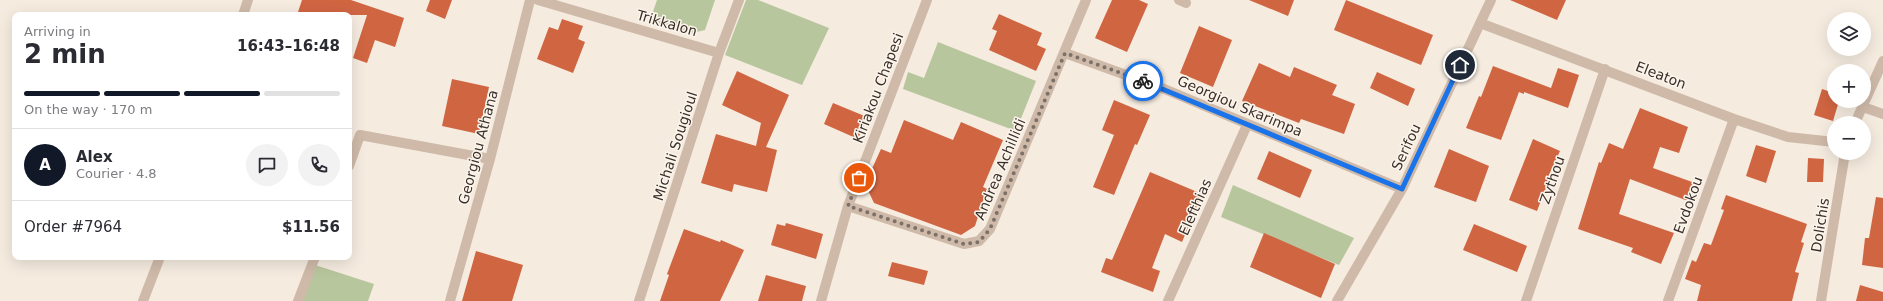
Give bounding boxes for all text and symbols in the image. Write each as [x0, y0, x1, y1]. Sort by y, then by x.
street label: Trikkalon [634, 6, 699, 39]
map controls [1827, 12, 1871, 160]
button: layers [1827, 12, 1871, 56]
text: Arriving in [24, 24, 91, 39]
street label: Kiriakou Chapesi [850, 31, 906, 145]
text: 16:43–16:48 [237, 37, 340, 55]
text: 2 min [24, 39, 106, 69]
pin [1443, 48, 1477, 82]
icon: home [1449, 54, 1471, 76]
street label: Eleaton [1633, 58, 1689, 92]
courier [1123, 61, 1163, 101]
button: + [1827, 64, 1871, 108]
icon: bike [1132, 70, 1154, 92]
street label: Georgiou Skarimpa [1175, 72, 1305, 140]
street label: Georgiou Athana [455, 88, 501, 206]
street label: Michali Sougioul [650, 89, 700, 203]
text: On the way · 170 m [24, 102, 152, 117]
street label: Andrea Achillidi [971, 116, 1029, 222]
button: − [1827, 116, 1871, 160]
street label: Serifou [1388, 121, 1424, 173]
button: chat [246, 144, 288, 186]
button: phone [298, 144, 340, 186]
text: Alex [76, 148, 113, 166]
street label: Zythou [1536, 154, 1568, 206]
text: A [39, 156, 51, 174]
pin [842, 161, 876, 195]
text: Courier · 4.8 [76, 166, 157, 181]
icon: bag [848, 167, 870, 189]
street label: Evdokou [1670, 174, 1706, 236]
street label: Elefthias [1175, 176, 1215, 238]
street label: Dolichis [1808, 197, 1832, 253]
text: Order #7964 [24, 218, 122, 236]
text: $11.56 [282, 218, 340, 236]

